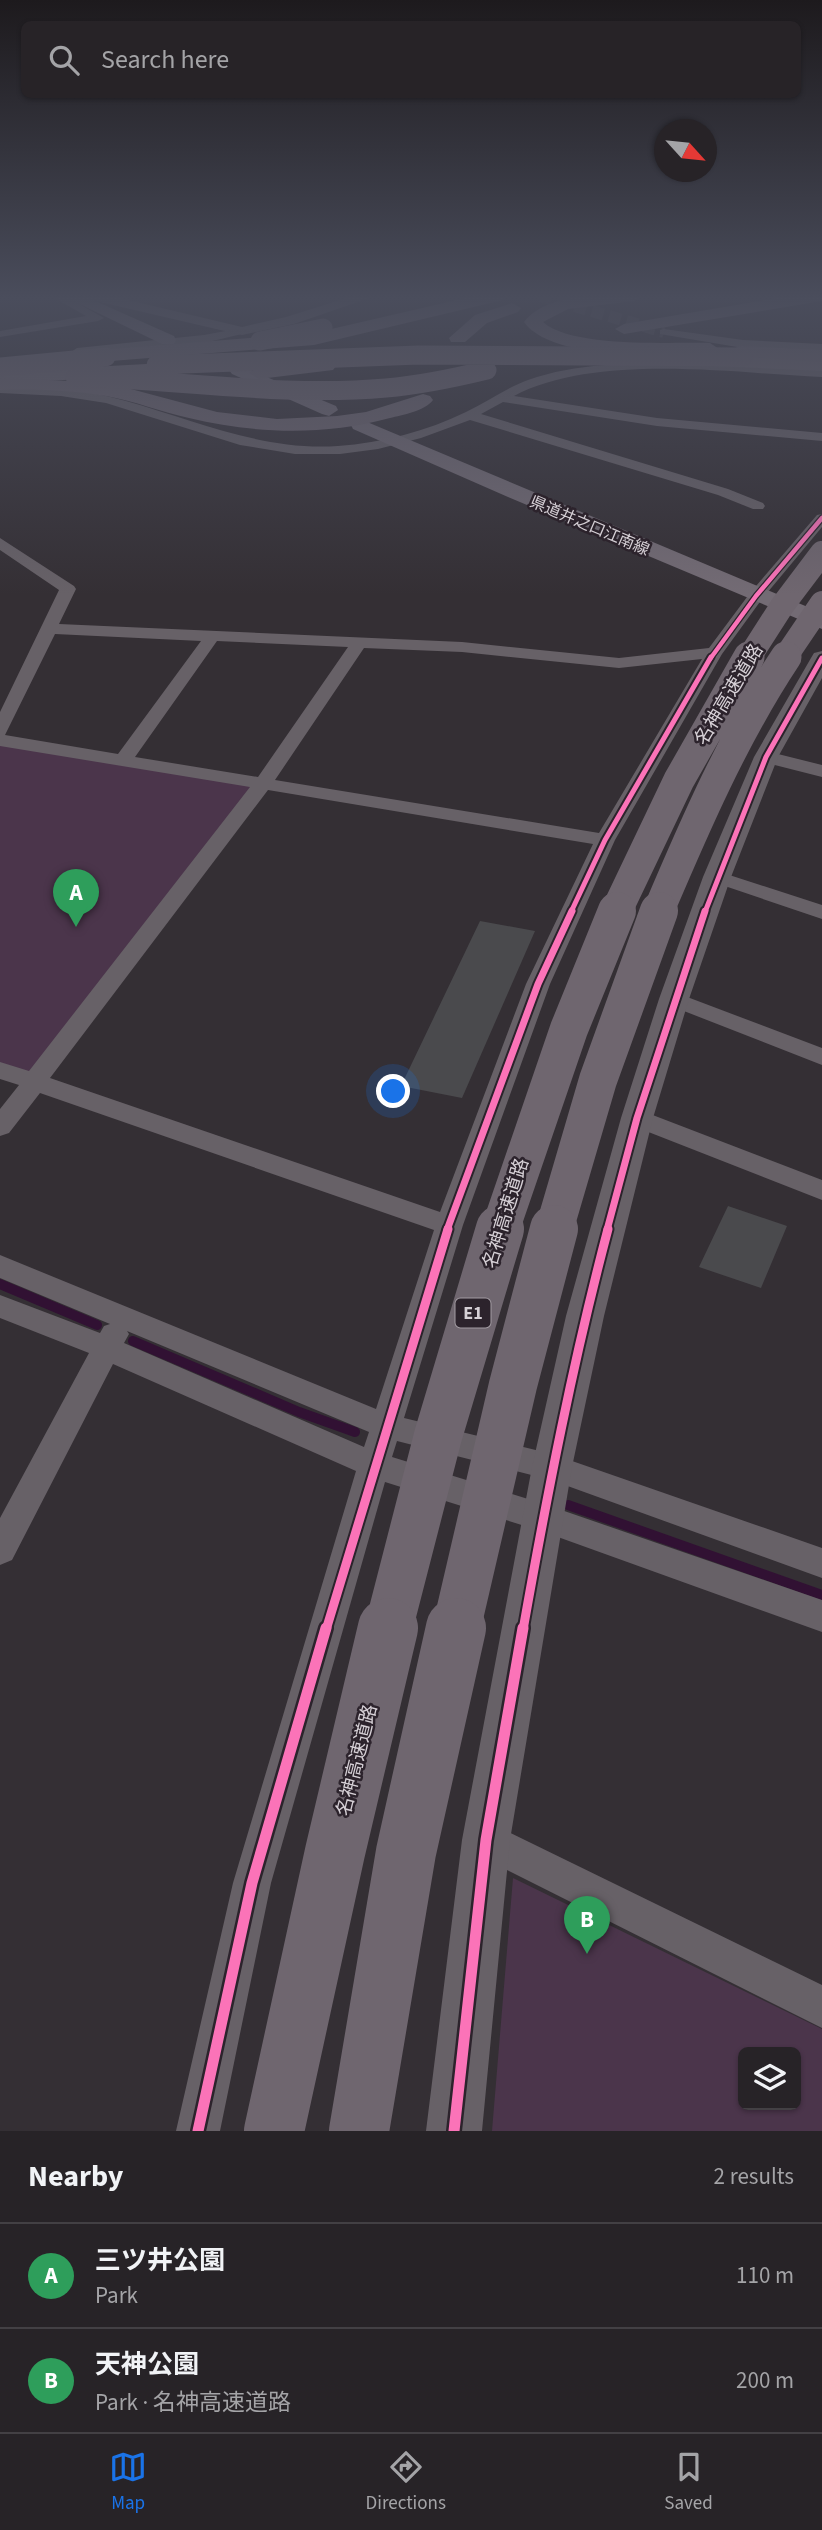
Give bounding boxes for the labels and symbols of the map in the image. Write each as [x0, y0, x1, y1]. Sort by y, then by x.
north arrow [654, 119, 717, 182]
street label: 県道井之口江南線 [526, 491, 653, 561]
street label: 名神高速道路 [688, 639, 770, 751]
pin: A [53, 869, 99, 927]
your location [376, 1074, 410, 1108]
street label: 名神高速道路 [477, 1155, 536, 1272]
road number: E1 [456, 1298, 490, 1328]
street label: 名神高速道路 [331, 1702, 384, 1819]
pin: B [564, 1896, 610, 1954]

